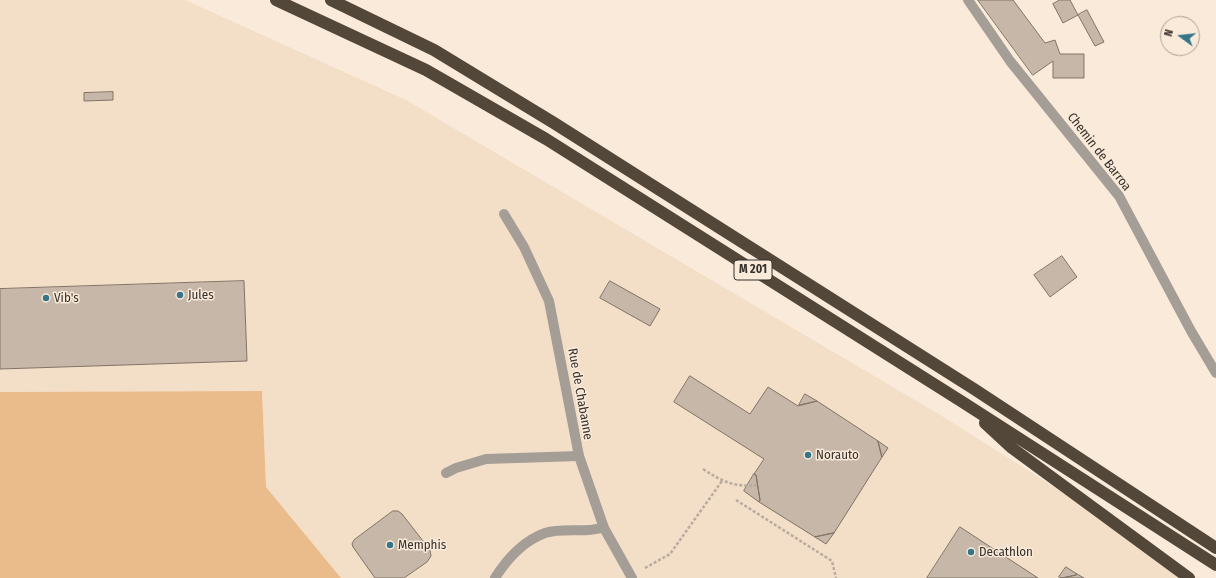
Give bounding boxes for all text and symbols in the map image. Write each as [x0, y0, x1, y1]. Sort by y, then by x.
north arrow [1160, 16, 1200, 56]
text: N [1162, 28, 1176, 38]
street label: Chemin de Barroa [1064, 110, 1134, 194]
road number: M 201 [734, 260, 772, 280]
place label: Jules [188, 287, 214, 303]
place label: Vib's [54, 290, 79, 306]
marker: Jules [175, 290, 185, 300]
marker: Vib's [41, 293, 51, 303]
street label: Rue de Chabanne [564, 347, 596, 441]
place label: Norauto [816, 447, 859, 463]
marker: Norauto [803, 450, 813, 460]
place label: Memphis [398, 537, 446, 553]
marker: Memphis [385, 540, 395, 550]
place label: Decathlon [979, 544, 1033, 560]
marker: Decathlon [966, 547, 976, 557]

